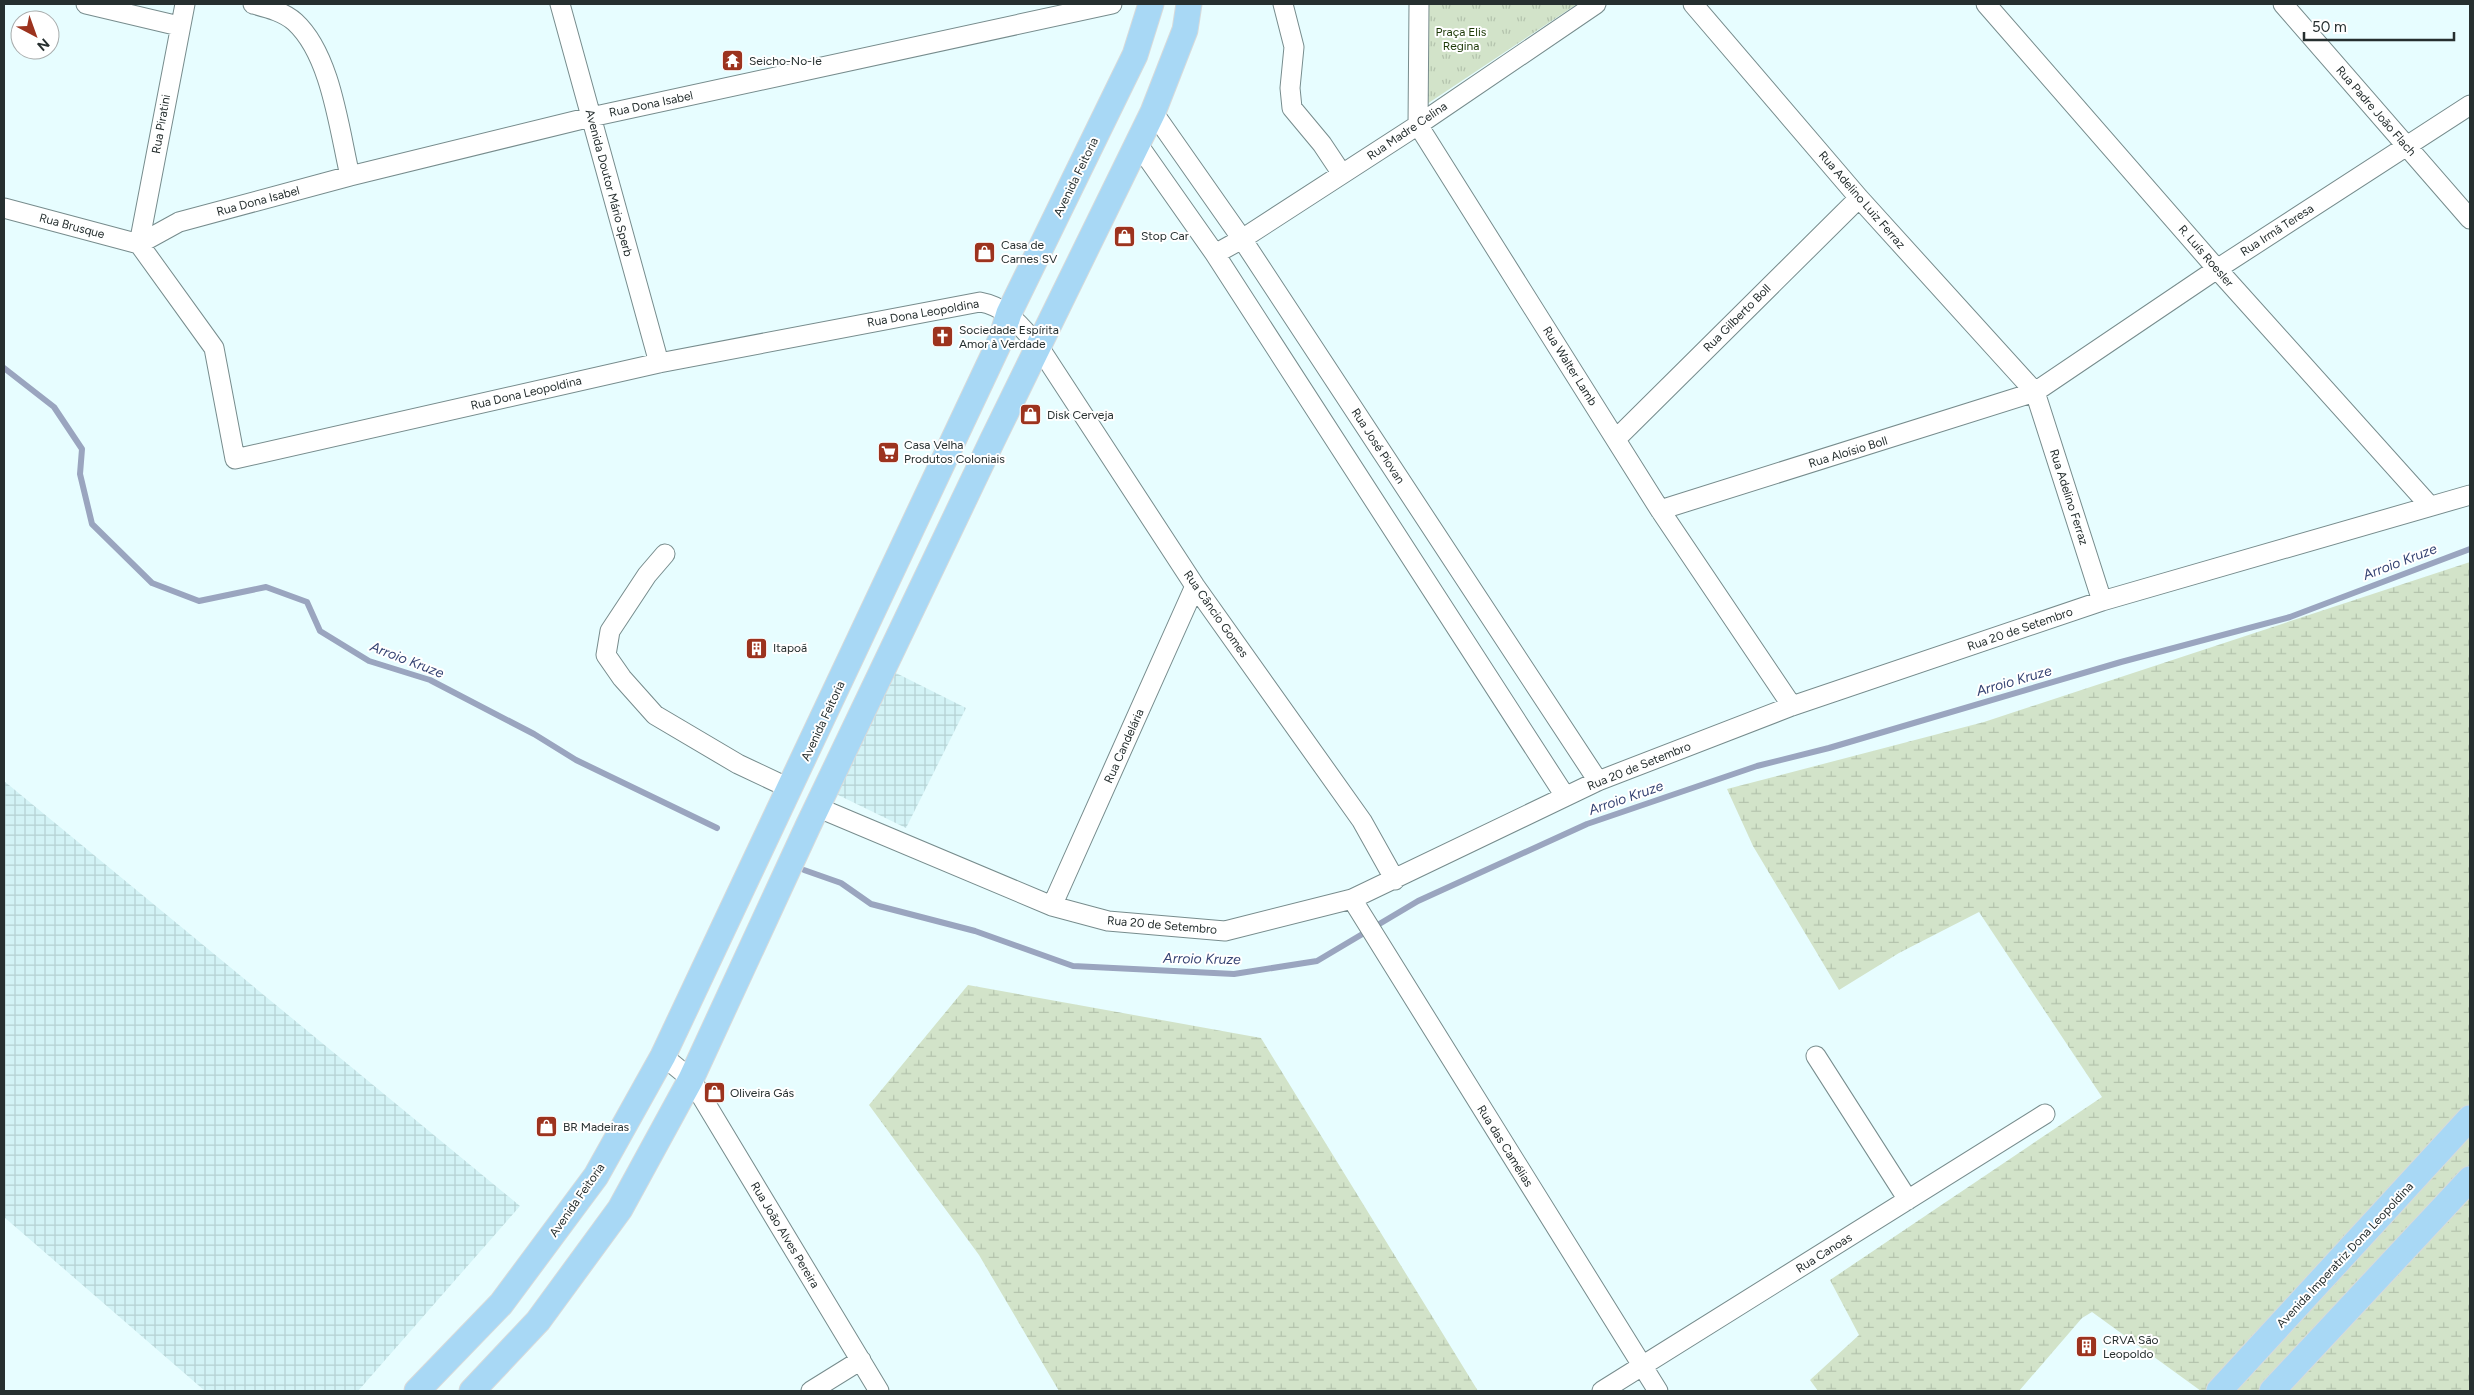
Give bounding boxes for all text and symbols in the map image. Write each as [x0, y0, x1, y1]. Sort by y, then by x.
north arrow [10, 10, 60, 60]
scale bar [2304, 10, 2454, 42]
text: 50 m [2312, 18, 2347, 36]
park label: Praça Elis Regina [1436, 25, 1487, 53]
text: N [34, 34, 53, 54]
temple icon: Seicho-No-Ie [721, 49, 745, 73]
place label: Seicho-No-Ie [749, 54, 822, 68]
street label: Rua Padre João Flach [2333, 63, 2419, 159]
street label: Rua Dona Isabel [608, 88, 694, 120]
street label: Rua Piratini [149, 93, 173, 155]
street label: Rua Madre Celina [1364, 99, 1450, 163]
street label: Avenida Doutor Mário Sperb [583, 108, 635, 258]
street label: Avenida Feitoria [1051, 135, 1101, 219]
street label: Rua Adelino Luiz Ferraz [1816, 148, 1908, 252]
street label: Rua Dona Isabel [215, 183, 301, 219]
street label: Rua Irmã Teresa [2238, 201, 2316, 259]
street label: Rua Brusque [38, 211, 107, 242]
street label: R. Luís Roesler [2175, 222, 2237, 290]
shop icon: Stop Car [1113, 224, 1137, 248]
place label: Stop Car [1141, 229, 1189, 243]
place label: Casa de Carnes SV [1001, 238, 1058, 266]
shop icon: Casa de Carnes SV [973, 240, 997, 264]
street label: Rua Gilberto Boll [1700, 281, 1774, 355]
street label: Rua Dona Leopoldina [866, 296, 980, 330]
place label: Sociedade Espírita Amor à Verdade [959, 323, 1059, 351]
street label: Rua Walter Lamb [1540, 324, 1600, 408]
church icon: Sociedade Espírita Amor à Verdade [931, 325, 955, 349]
street label: Rua Dona Leopoldina [469, 373, 583, 413]
shop icon: Disk Cerveja [1019, 403, 1043, 427]
street label: Rua José Piovan [1348, 406, 1408, 487]
place label: Disk Cerveja [1047, 408, 1114, 422]
street label: Rua Aloísio Boll [1807, 433, 1889, 471]
place label: Casa Velha Produtos Coloniais [904, 438, 1005, 466]
supermarket icon: Casa Velha Produtos Coloniais [876, 440, 900, 464]
street label: Rua Adelino Ferraz [2047, 447, 2091, 547]
water label: Arroio Kruze [2360, 540, 2440, 584]
street label: Rua Câncio Gomes [1181, 568, 1251, 660]
street label: Rua 20 de Setembro [1966, 604, 2075, 654]
building icon: Itapoã [745, 636, 769, 660]
water label: Arroio Kruze [367, 638, 447, 682]
place label: Itapoã [773, 641, 807, 655]
water label: Arroio Kruze [1973, 662, 2054, 700]
street label: Avenida Feitoria [798, 679, 848, 763]
street label: Rua Candelária [1101, 707, 1147, 785]
street label: Rua 20 de Setembro [1585, 739, 1693, 793]
water label: Arroio Kruze [1586, 777, 1666, 819]
street label: Rua 20 de Setembro [1106, 913, 1218, 937]
water label: Arroio Kruze [1162, 950, 1241, 968]
shop icon: Oliveira Gás [702, 1081, 726, 1105]
place label: Oliveira Gás [730, 1086, 795, 1100]
street label: Rua das Camélias [1474, 1103, 1536, 1190]
shop icon: BR Madeiras [535, 1115, 559, 1139]
place label: BR Madeiras [563, 1120, 630, 1134]
street label: Avenida Feitoria [546, 1161, 608, 1239]
street label: Rua João Alves Pereira [748, 1179, 822, 1291]
street label: Avenida Imperatriz Dona Leopoldina [2274, 1179, 2416, 1331]
street label: Rua Canoas [1793, 1230, 1855, 1276]
place label: CRVA São Leopoldo [2103, 1333, 2159, 1361]
building icon: CRVA São Leopoldo [2075, 1335, 2099, 1359]

